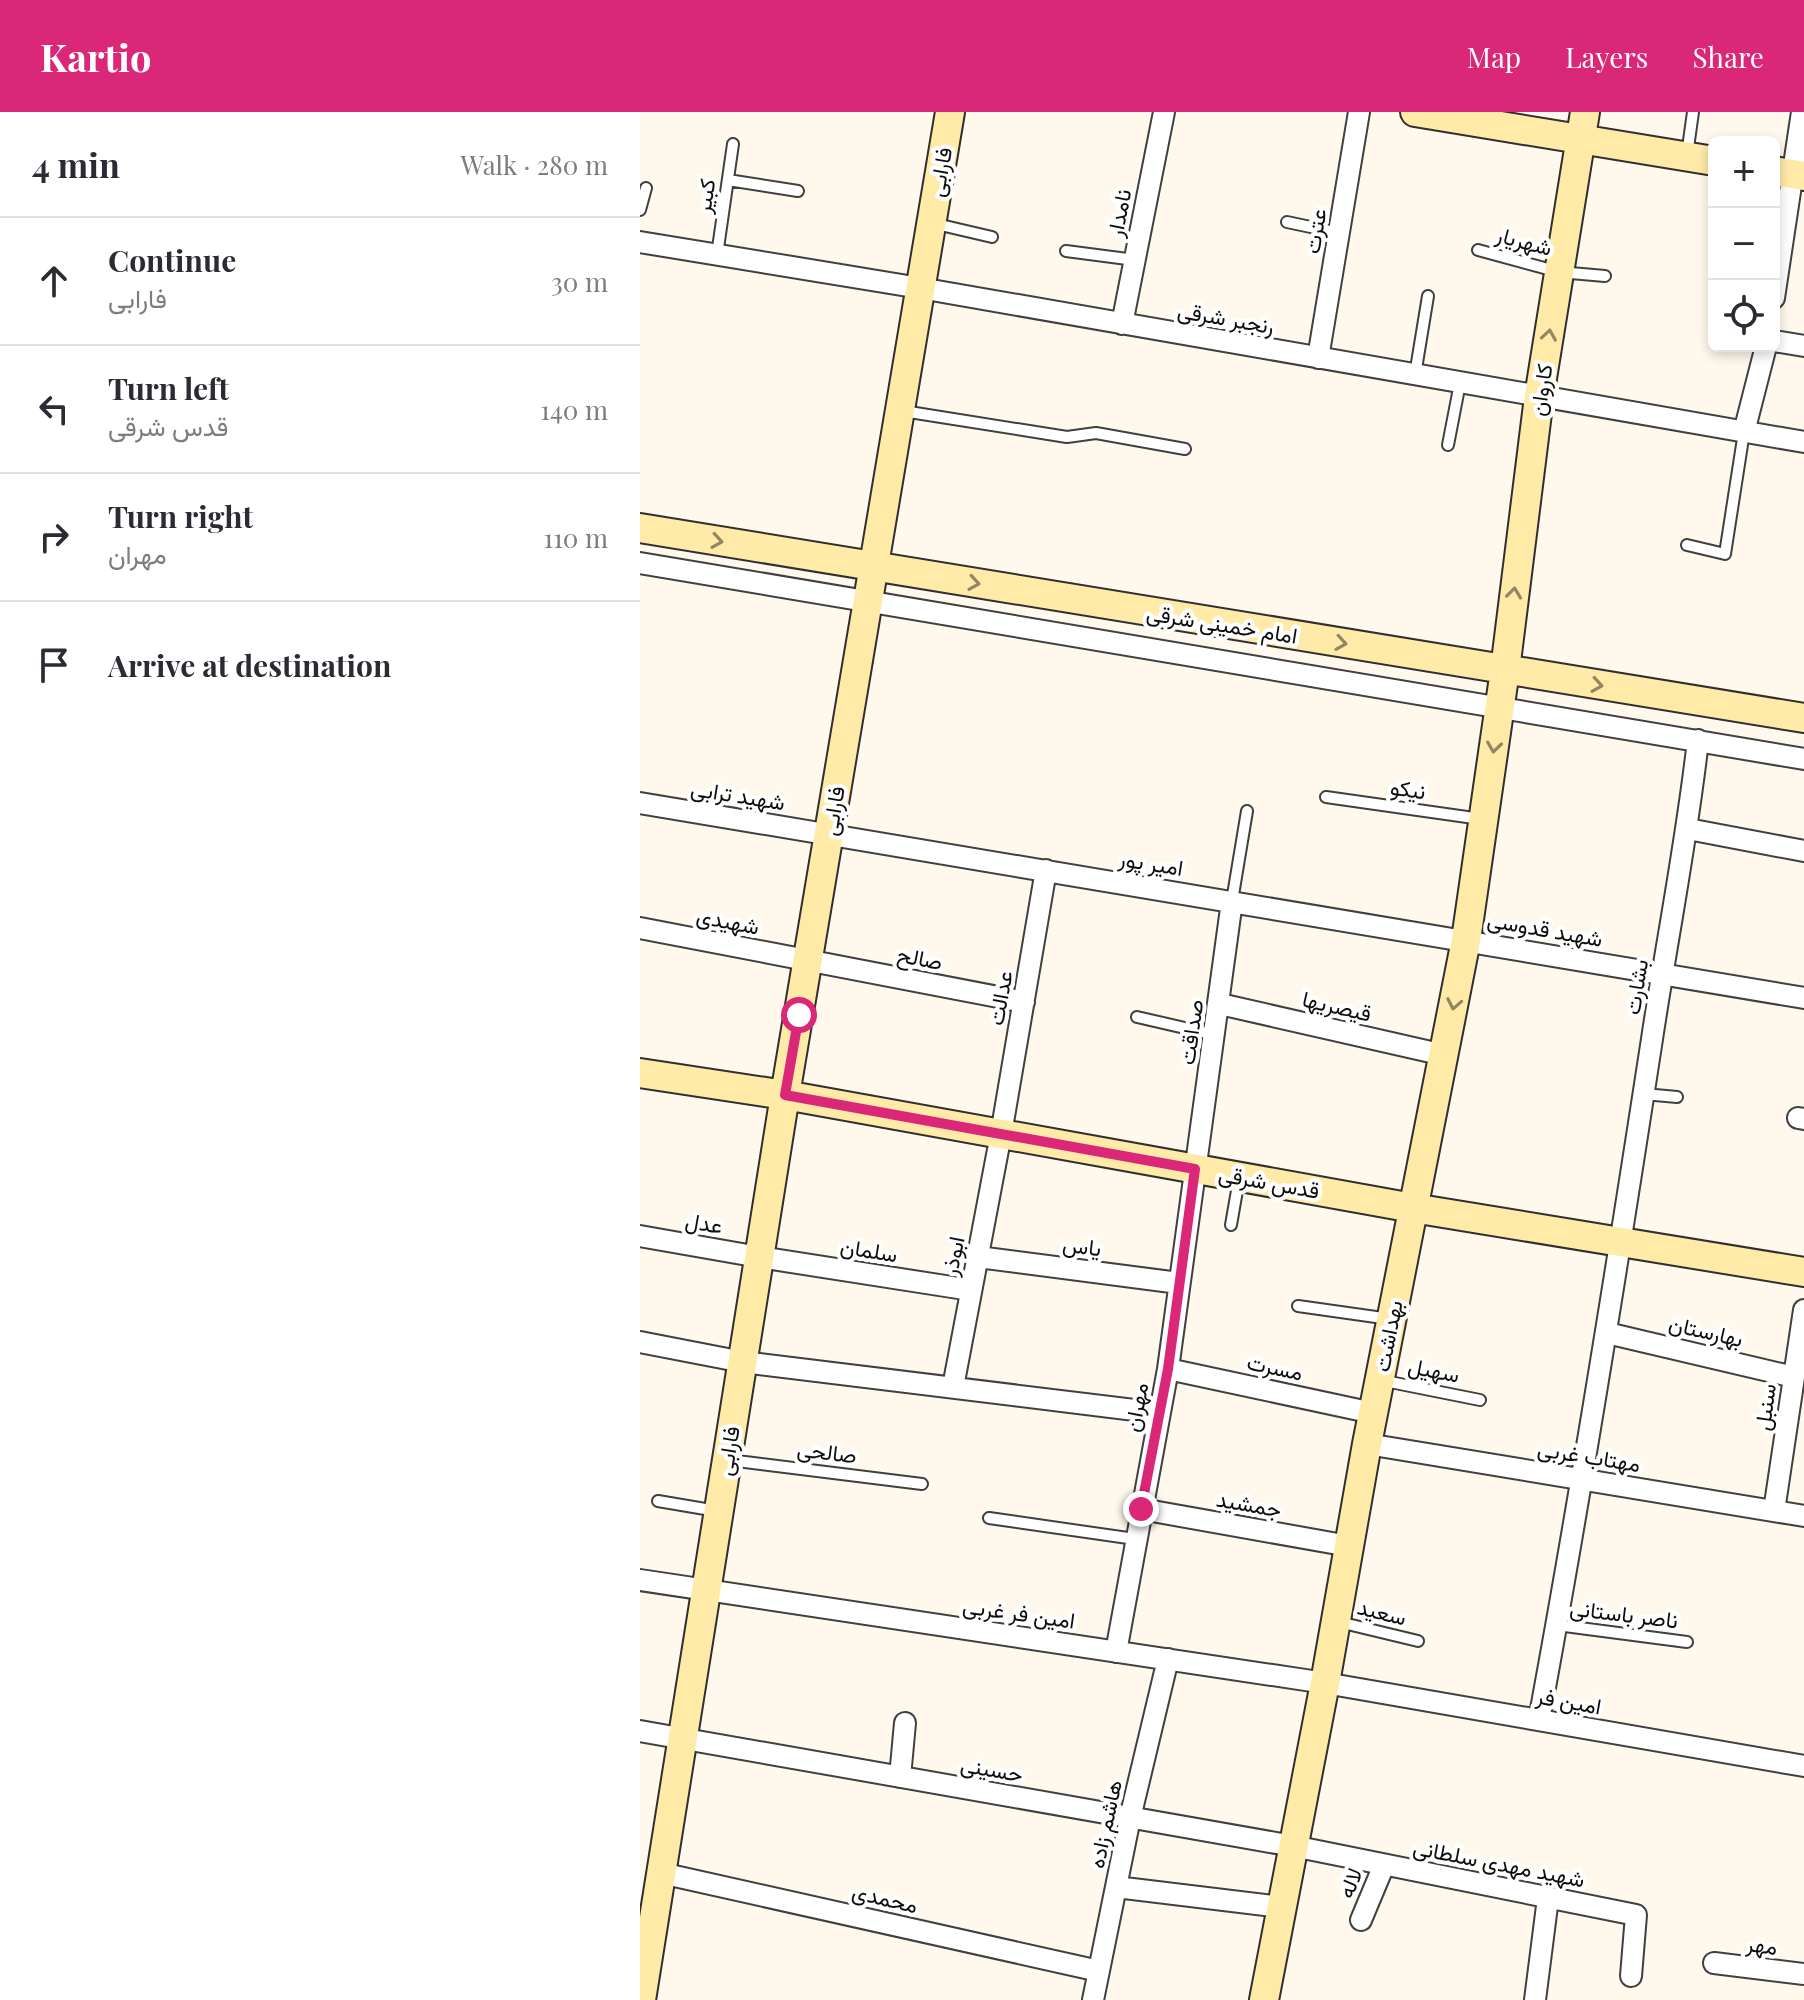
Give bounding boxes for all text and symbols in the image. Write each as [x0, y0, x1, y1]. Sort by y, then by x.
text: Kartio [40, 31, 151, 82]
text: Map [1467, 38, 1521, 75]
text: Layers [1565, 38, 1648, 75]
text: Share [1692, 38, 1764, 75]
map controls [1708, 136, 1780, 352]
button: + [1708, 136, 1780, 208]
text: 4 min [32, 141, 120, 187]
street label: فارابی [920, 145, 958, 199]
text: Walk · 280 m [460, 147, 608, 182]
street label: کبیر [686, 176, 722, 216]
street label: نامدار [1099, 186, 1137, 240]
street label: عترت [1296, 206, 1332, 256]
button: − [1708, 208, 1780, 280]
street label: شهریار [1492, 218, 1556, 262]
text: Continue [108, 240, 236, 280]
icon: ahead [32, 259, 76, 303]
text: 30 m [551, 264, 608, 299]
text: فارابی [108, 280, 167, 315]
button: locate [1708, 280, 1780, 352]
street label: رنجبر شرقی [1176, 294, 1277, 340]
one-way arrow [1540, 328, 1557, 342]
street label: کاروان [1522, 362, 1559, 418]
text: Turn left [108, 368, 229, 408]
icon: left [32, 387, 76, 431]
text: 140 m [540, 392, 608, 427]
text: قدس شرقی [108, 408, 228, 443]
text: Turn right [108, 496, 253, 536]
icon: right [32, 515, 76, 559]
text: 110 m [544, 520, 608, 555]
one-way arrow [710, 532, 724, 549]
text: مهران [108, 536, 167, 571]
one-way arrow [967, 574, 980, 591]
one-way arrow [1506, 586, 1523, 599]
street label: امام خمینی شرقی [1144, 596, 1300, 651]
one-way arrow [1334, 634, 1348, 651]
icon: arrive [32, 643, 76, 687]
text: Arrive at destination [108, 645, 391, 685]
one-way arrow [1590, 676, 1604, 693]
one-way arrow [1486, 740, 1503, 754]
street label: نیکو [1389, 771, 1428, 805]
street label: شهید ترابی [689, 772, 787, 816]
street label: فارابی [813, 784, 851, 838]
street label: امیر پور [1116, 842, 1186, 883]
street label: شهیدی [694, 899, 762, 941]
street label: شهید قدوسی [1485, 903, 1605, 953]
street label: صالح [895, 938, 945, 977]
street label: بشارت [1616, 957, 1654, 1017]
street label: عدالت [979, 968, 1019, 1028]
street label: قیصریها [1300, 983, 1375, 1028]
route start [781, 997, 817, 1033]
street label: صداقت [1171, 997, 1209, 1066]
one-way arrow [1446, 997, 1463, 1011]
street label: قدس شرقی [1216, 1157, 1322, 1205]
street label: عدل [683, 1204, 725, 1240]
street label: یاس [1061, 1228, 1103, 1262]
street label: سلمان [838, 1230, 900, 1268]
street label: ابوذر [933, 1234, 971, 1279]
street label: بهداشت [1365, 1298, 1409, 1374]
street label: بهارستان [1666, 1307, 1746, 1353]
street label: مسرت [1245, 1345, 1306, 1387]
street label: سهیل [1406, 1349, 1462, 1389]
street label: مهران [1116, 1380, 1154, 1434]
street label: سنبل [1746, 1381, 1782, 1432]
street label: فارابی [708, 1424, 746, 1478]
street label: صالحی [796, 1432, 859, 1470]
street label: مهتاب غربی [1536, 1432, 1643, 1478]
street label: جمشید [1214, 1483, 1284, 1523]
route end [1123, 1491, 1159, 1527]
street label: امین فر غربی [961, 1589, 1077, 1635]
street label: سعید [1355, 1590, 1410, 1632]
street label: ناصر باستانی [1568, 1591, 1680, 1635]
street label: امین فر [1533, 1679, 1604, 1720]
street label: حسینی [959, 1748, 1026, 1788]
street label: هاشم زاده [1080, 1777, 1129, 1871]
street label: شهید مهدی سلطانی [1411, 1831, 1588, 1893]
street label: لاله [1329, 1863, 1369, 1902]
street label: محمدی [849, 1875, 921, 1919]
street label: مهر [1744, 1927, 1779, 1961]

